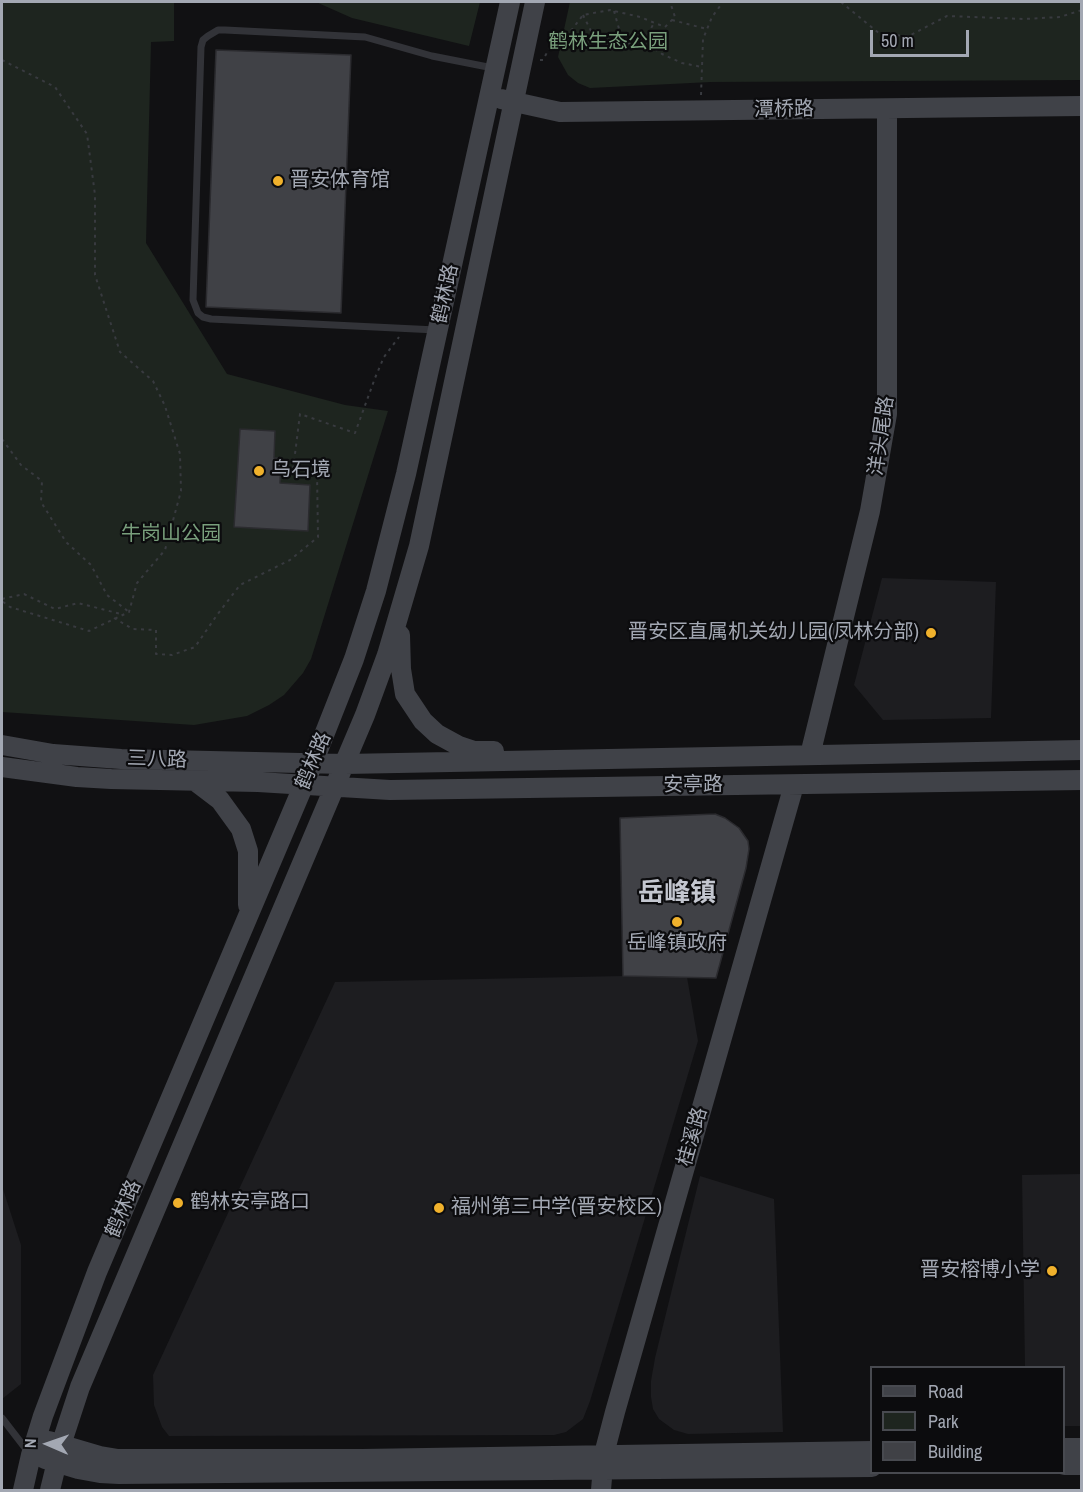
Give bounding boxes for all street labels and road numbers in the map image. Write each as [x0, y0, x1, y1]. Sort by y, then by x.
street label: 潭桥路 [754, 97, 814, 123]
street label: 鹤林路 [428, 262, 464, 326]
street label: 洋头尾路 [865, 395, 899, 477]
street label: 鹤林路 [291, 729, 337, 793]
street label: 三八路 [127, 747, 187, 773]
street label: 安亭路 [663, 774, 723, 798]
street label: 桂溪路 [673, 1105, 713, 1169]
street label: 鹤林路 [101, 1177, 147, 1241]

